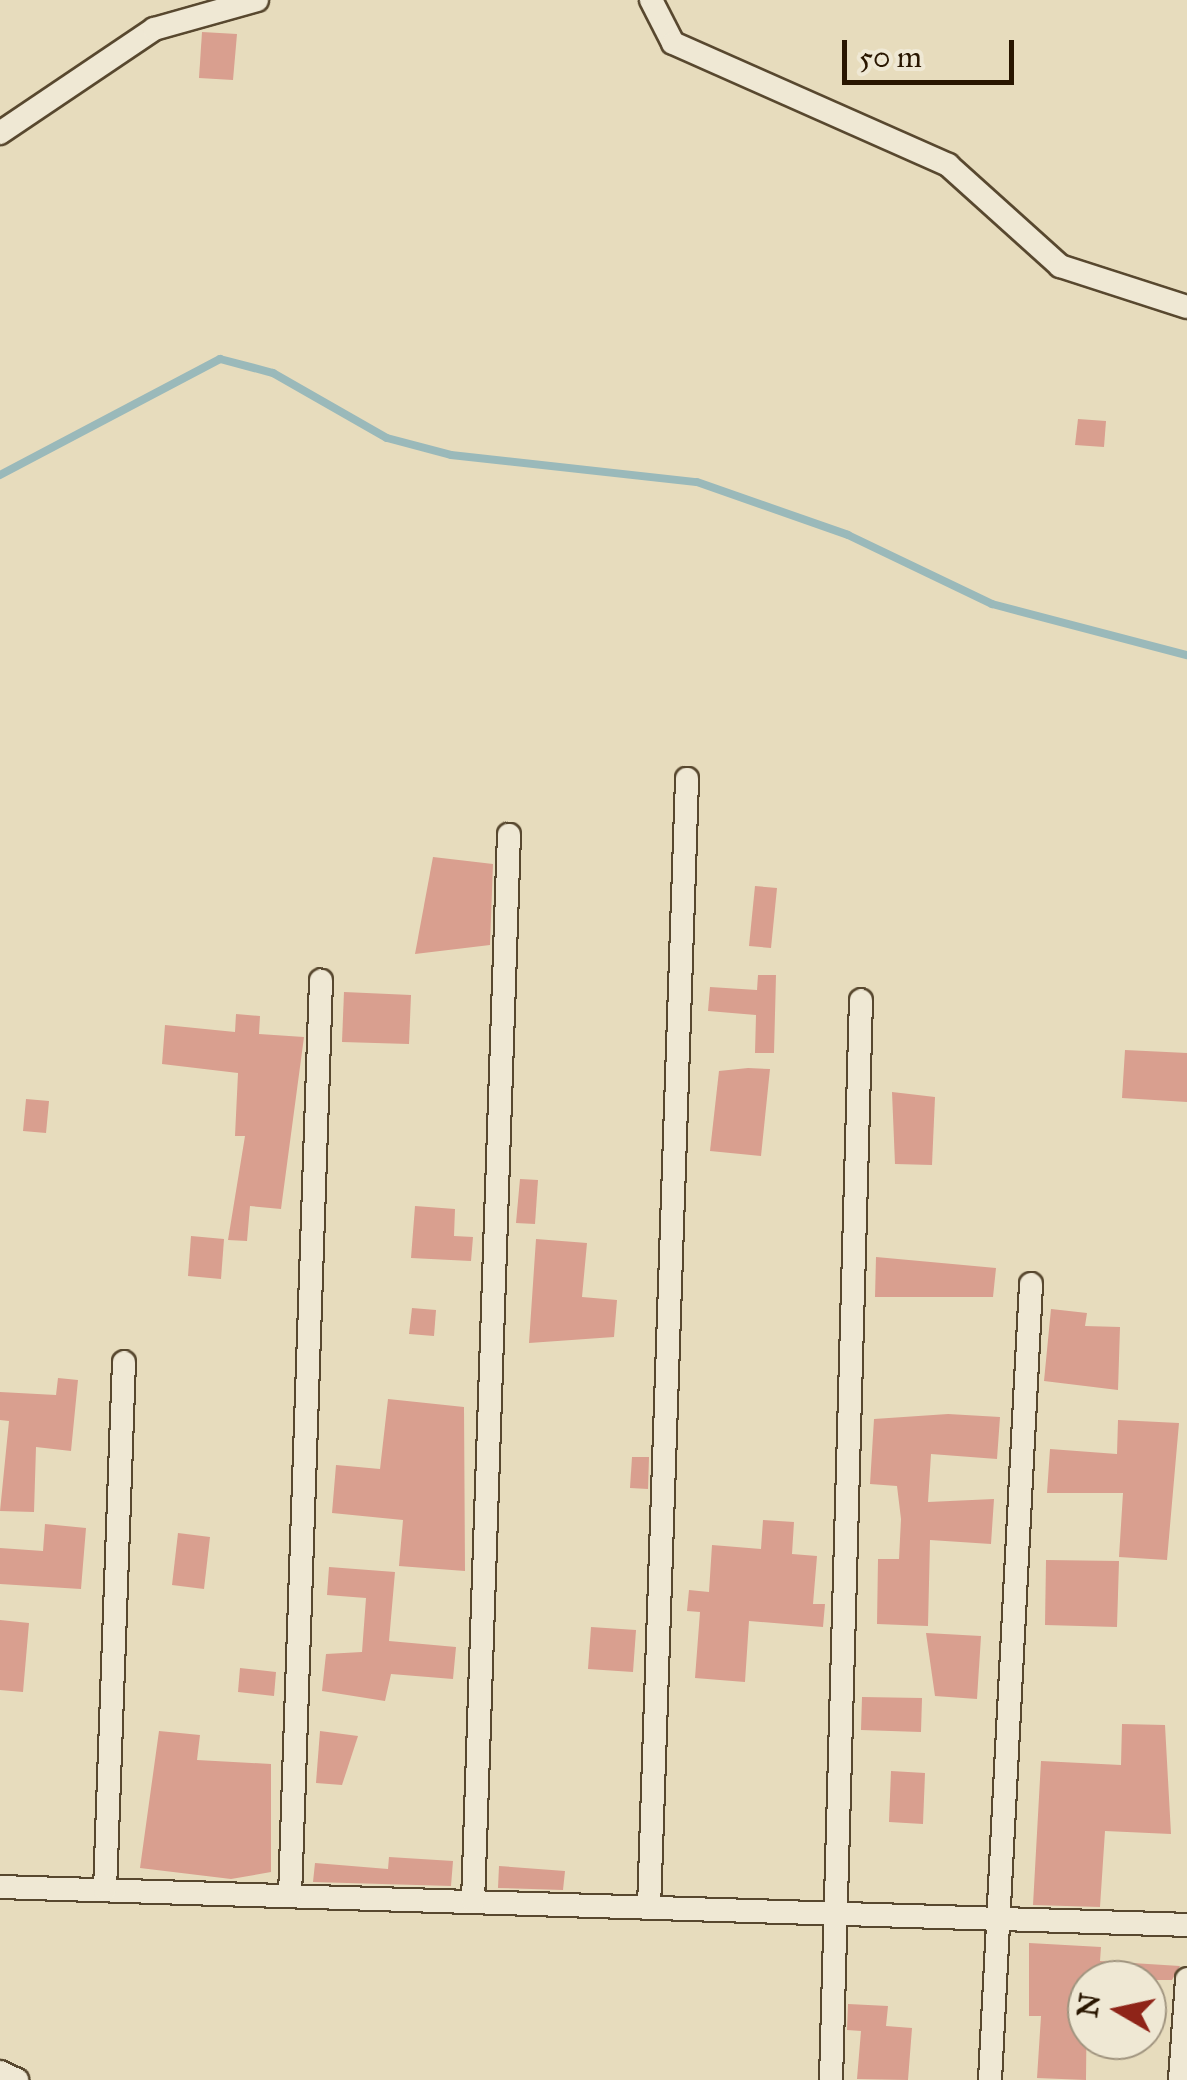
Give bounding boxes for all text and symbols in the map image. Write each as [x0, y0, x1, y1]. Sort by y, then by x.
scale bar [847, 20, 1020, 82]
text: 50 m [859, 39, 922, 75]
north arrow [1067, 1960, 1167, 2060]
text: N [1070, 1991, 1108, 2020]

